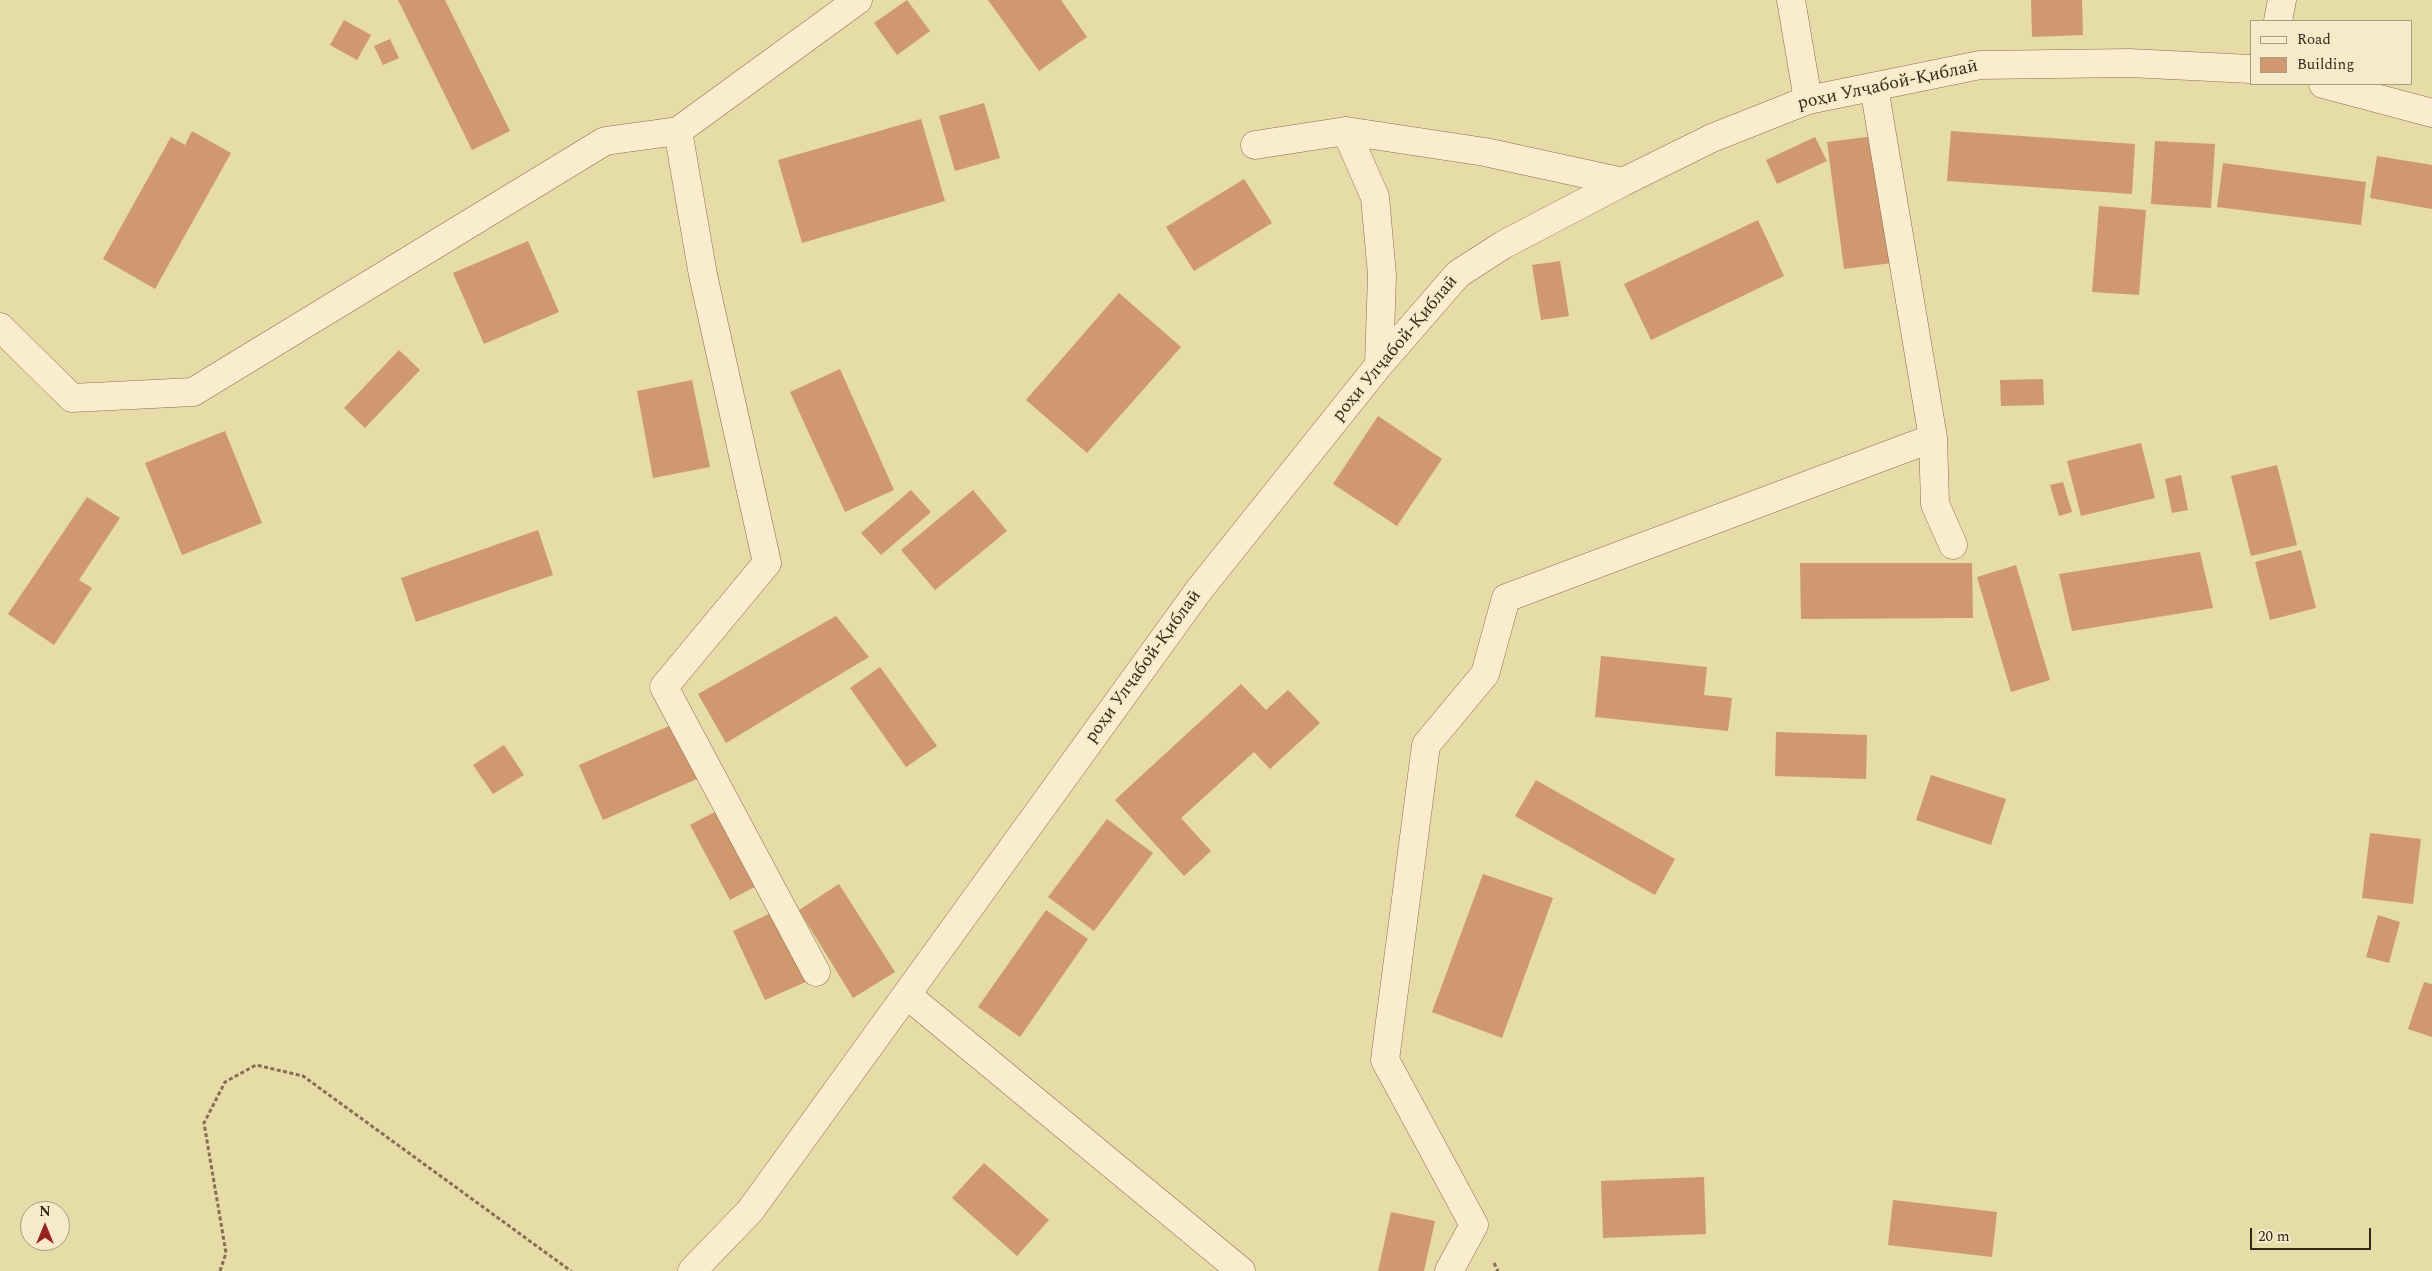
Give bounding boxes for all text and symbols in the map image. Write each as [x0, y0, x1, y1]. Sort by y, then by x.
legend [2250, 20, 2412, 85]
text: Road [2297, 28, 2331, 51]
text: Building [2297, 53, 2354, 76]
street label: роҳи Улҷабой-Қиблаӣ [1796, 56, 1980, 116]
street label: роҳи Улҷабой-Қиблаӣ [1329, 272, 1463, 426]
street label: роҳи Улҷабой-Қиблаӣ [1081, 586, 1207, 748]
north arrow [20, 1201, 70, 1251]
text: N [39, 1201, 51, 1222]
scale bar [2252, 1218, 2373, 1250]
text: 20 m [2258, 1225, 2290, 1248]

